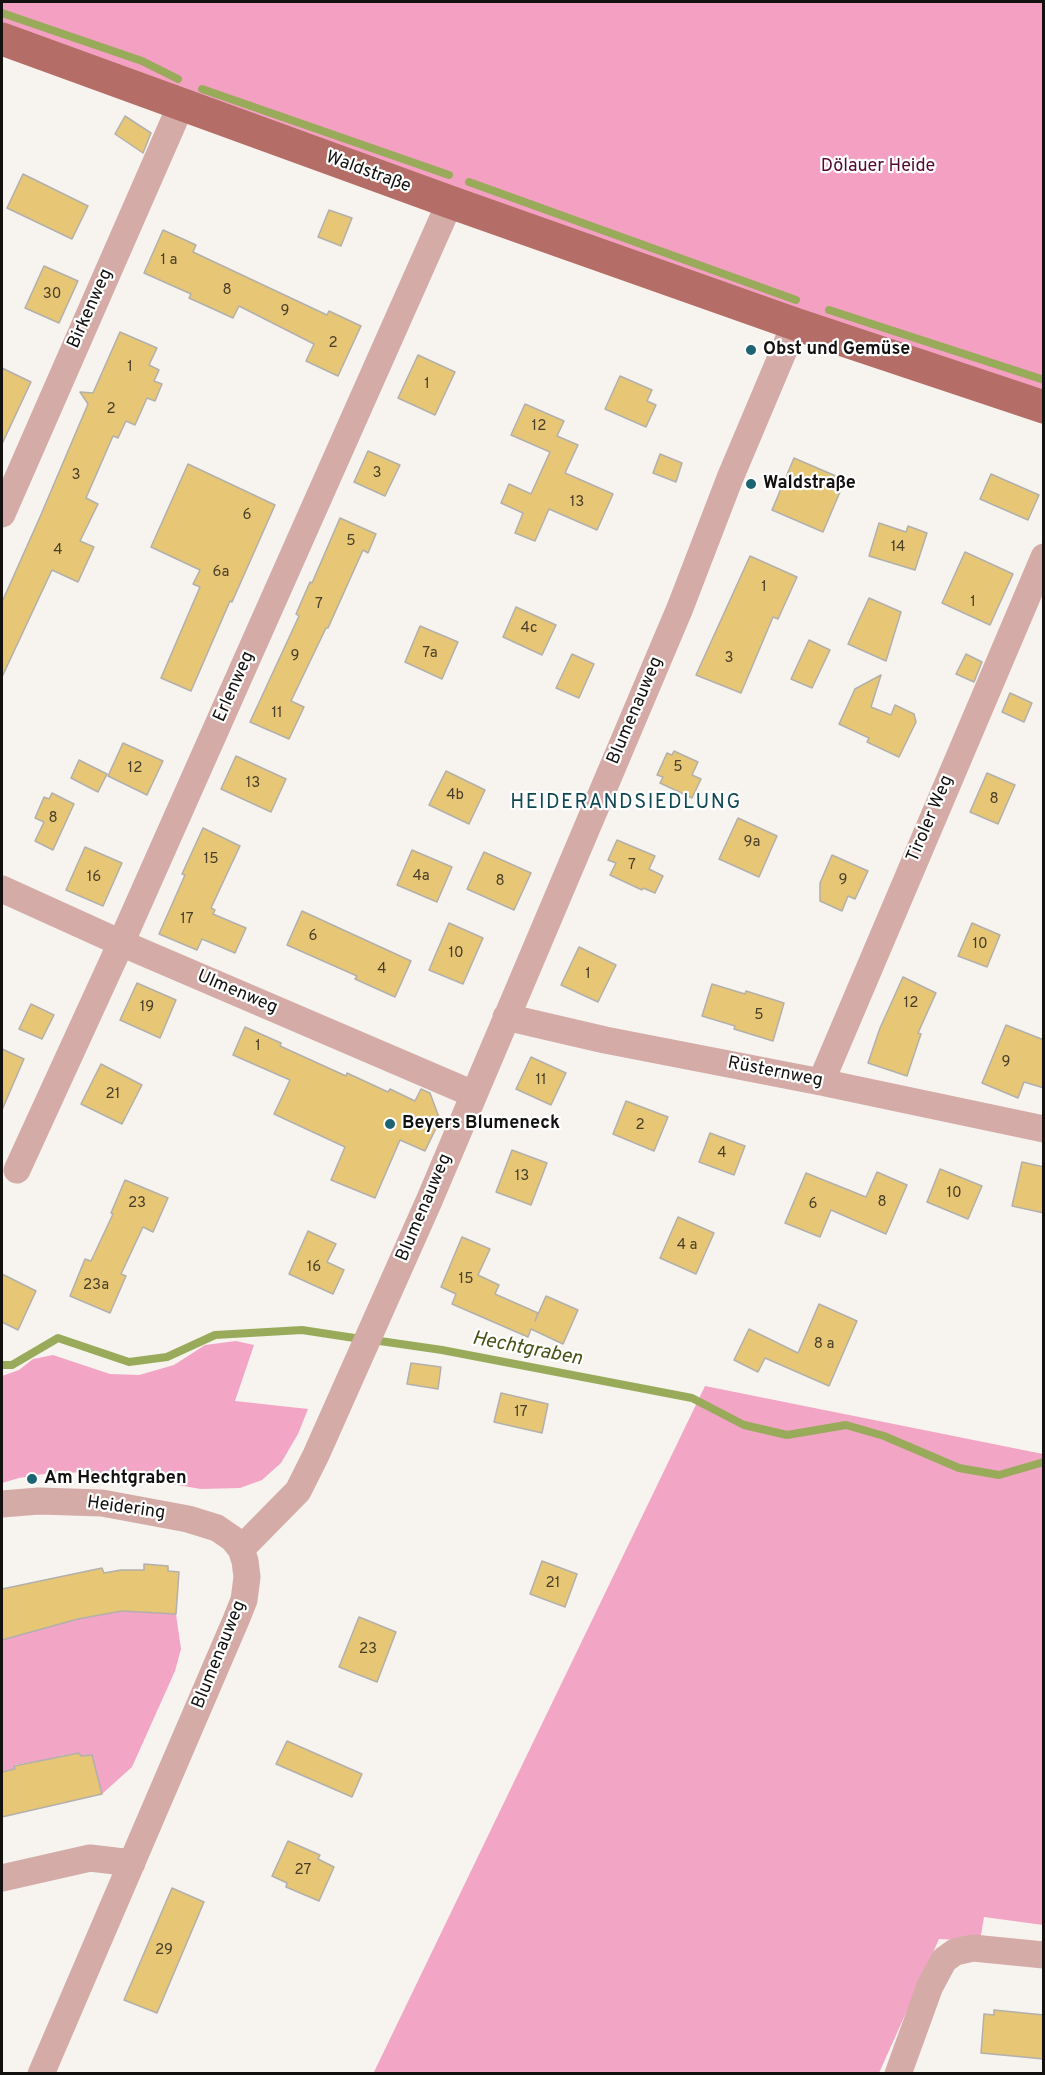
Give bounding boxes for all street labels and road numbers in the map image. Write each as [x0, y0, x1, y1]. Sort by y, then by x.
street label: Waldstraße [322, 148, 414, 198]
street label: Birkenweg [64, 266, 118, 352]
street label: Erlenweg [210, 648, 260, 726]
street label: Blumenauweg [604, 654, 668, 768]
street label: Tiroler Weg [903, 772, 959, 866]
street label: Ulmenweg [194, 966, 280, 1020]
street label: Rüsternweg [726, 1053, 824, 1093]
street label: Blumenauweg [393, 1151, 457, 1265]
street label: Heidering [85, 1493, 167, 1525]
street label: Blumenauweg [188, 1598, 252, 1712]

